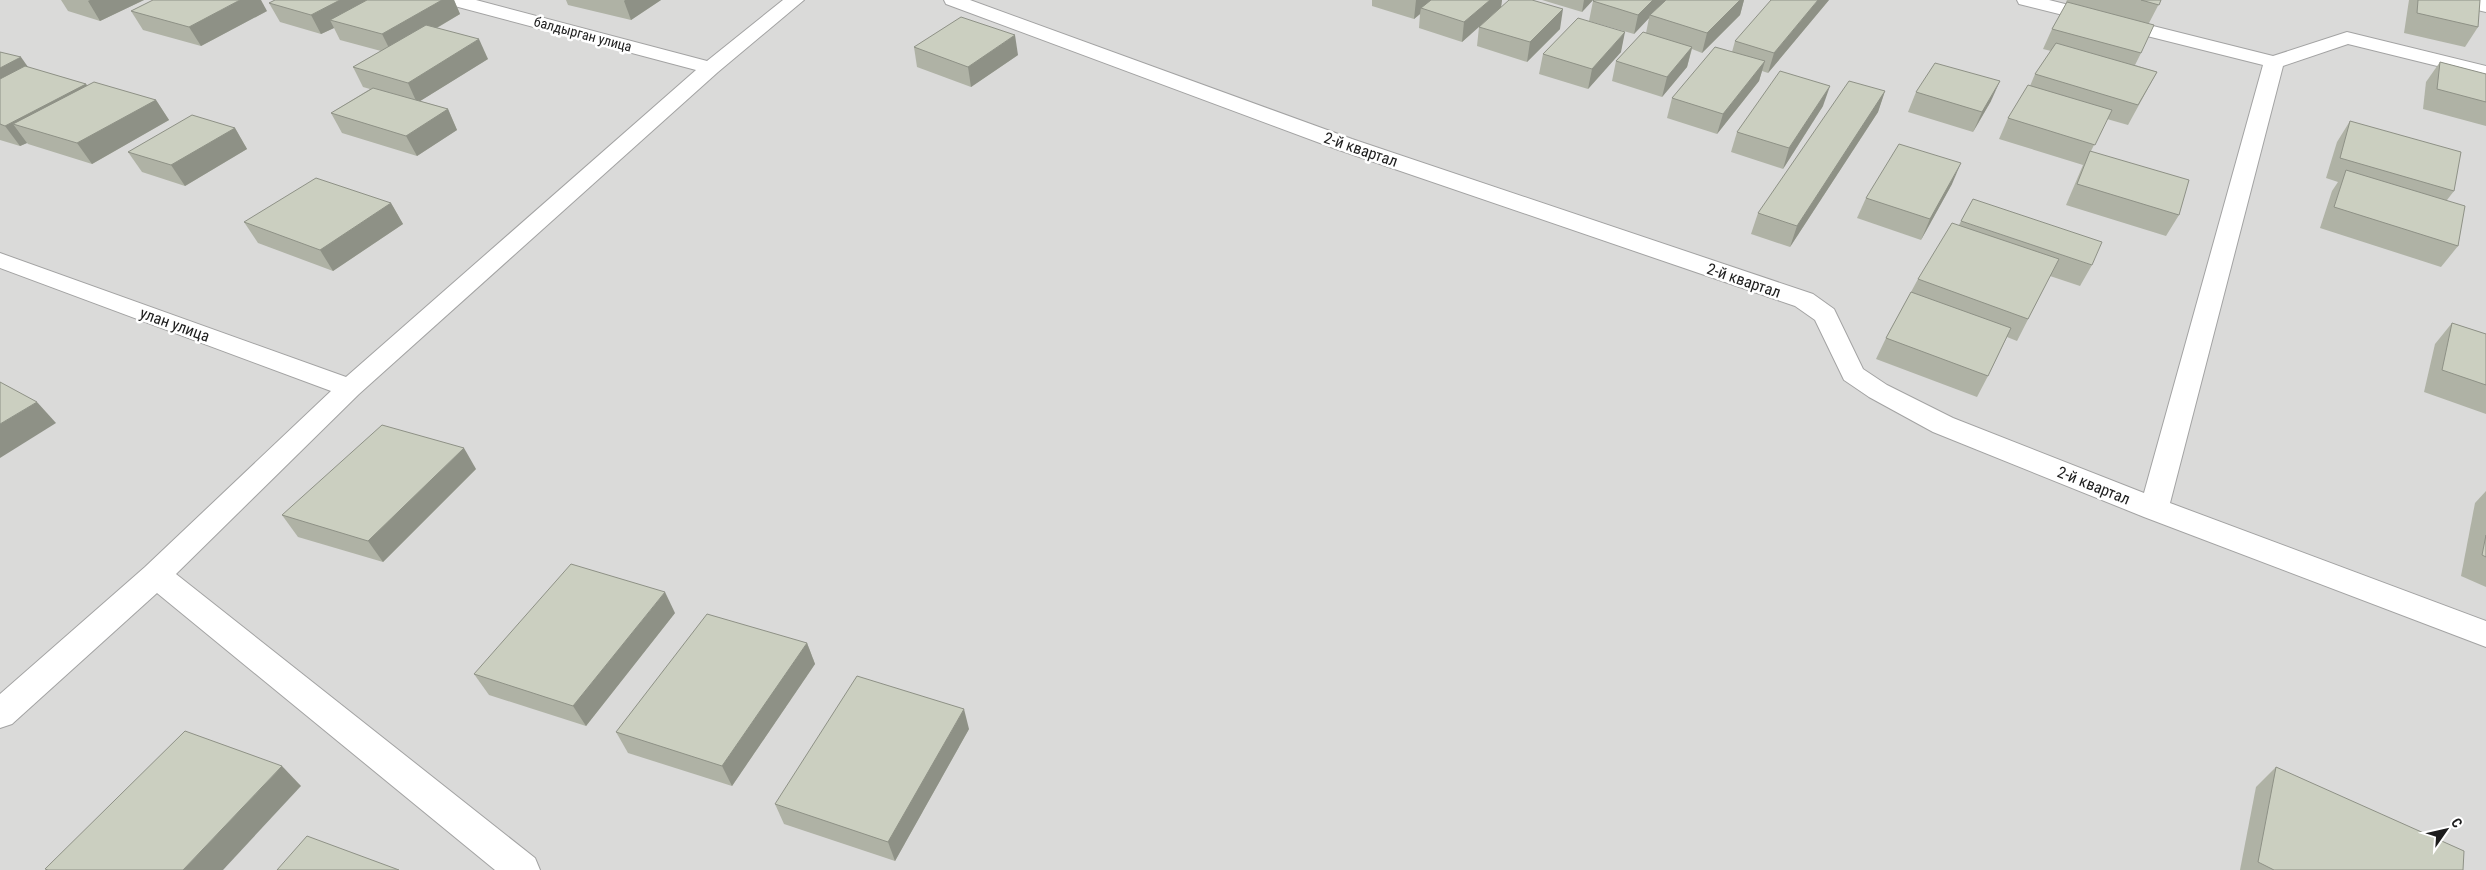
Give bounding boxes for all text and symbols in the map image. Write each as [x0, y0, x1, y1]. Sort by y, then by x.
street label: балдырган улица [532, 13, 634, 55]
street label: 2-й квартал [1321, 128, 1400, 171]
street label: 2-й квартал [1704, 259, 1783, 302]
street label: улан улица [137, 303, 212, 346]
street label: 2-й квартал [2055, 462, 2133, 509]
north arrow [2421, 805, 2471, 855]
text: С [2448, 815, 2466, 831]

